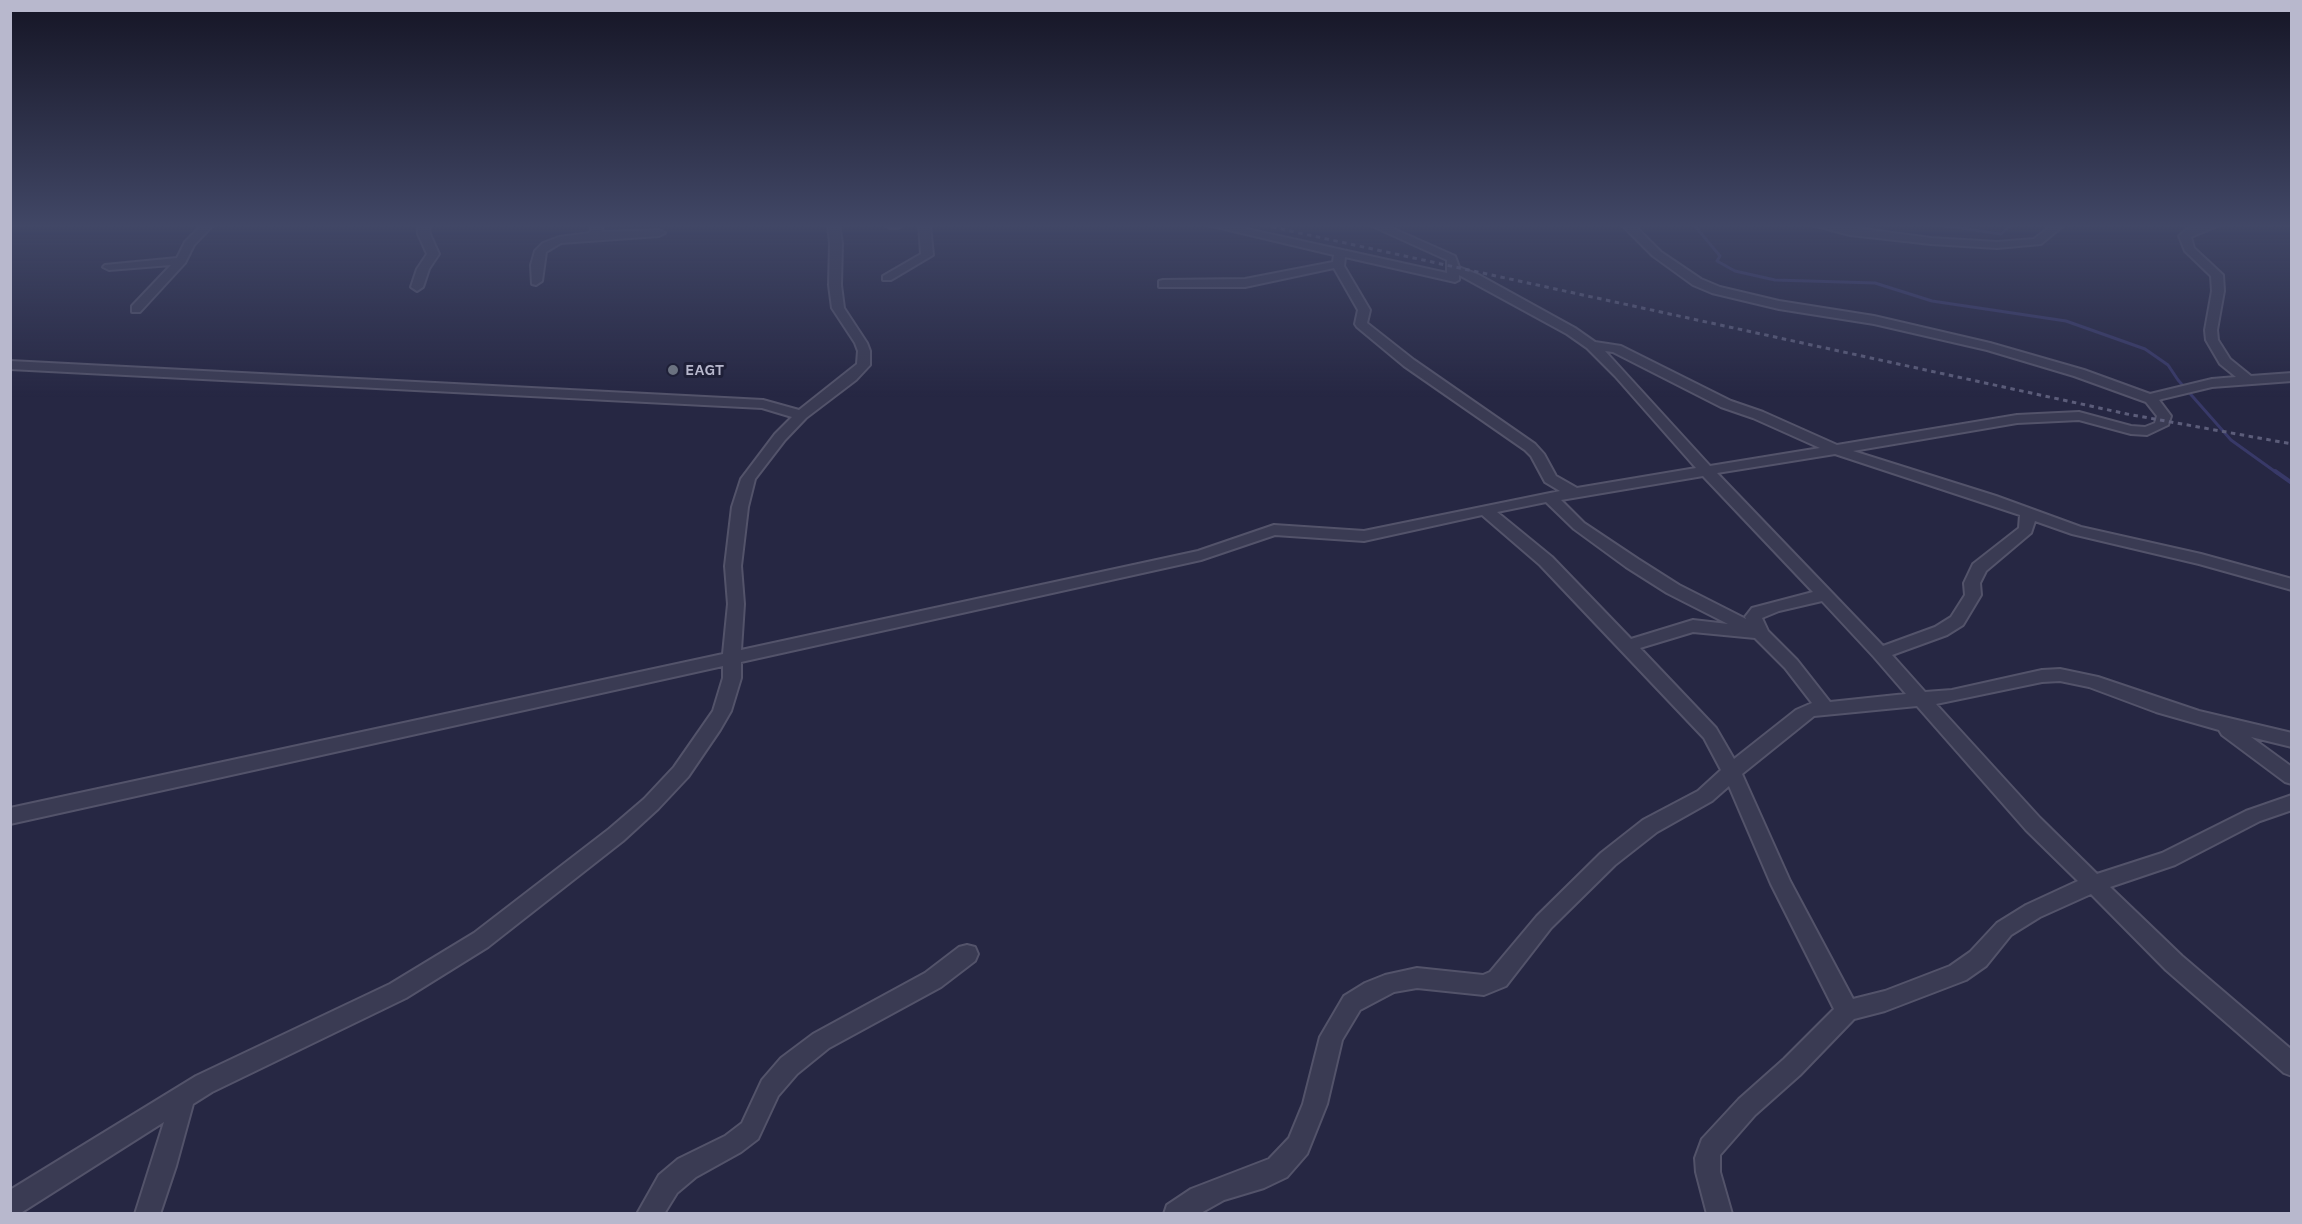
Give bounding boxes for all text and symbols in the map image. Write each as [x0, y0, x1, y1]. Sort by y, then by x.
place label: EAGT [685, 360, 724, 380]
marker: EAGT [666, 363, 680, 377]

